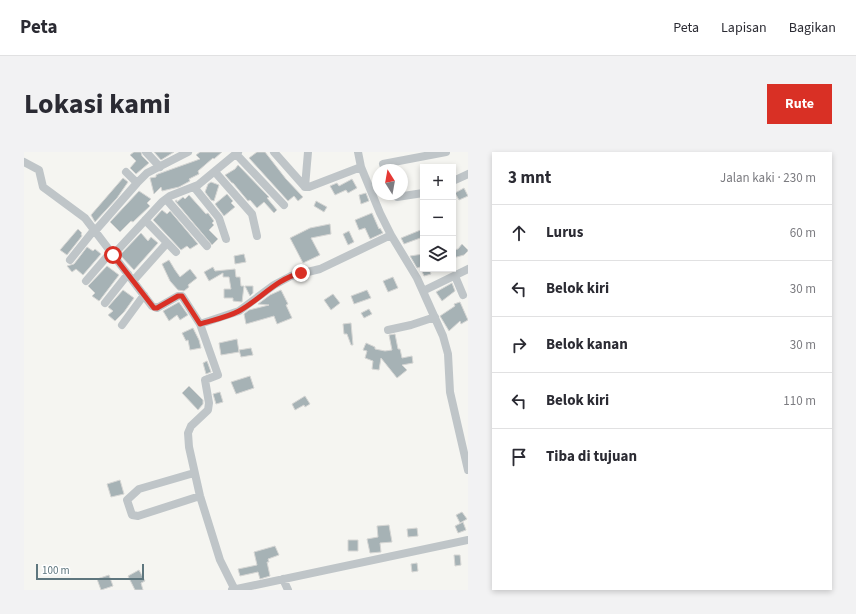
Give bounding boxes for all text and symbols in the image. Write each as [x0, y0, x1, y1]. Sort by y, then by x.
text: Peta [20, 14, 57, 41]
text: Peta [673, 18, 699, 38]
text: Lapisan [721, 18, 767, 38]
text: Bagikan [789, 18, 836, 38]
text: Lokasi kami [24, 84, 171, 124]
button: Rute [767, 84, 832, 124]
north arrow [372, 164, 408, 200]
map controls [420, 164, 456, 272]
button: + [420, 164, 456, 200]
text: 3 mnt [508, 166, 551, 190]
text: Jalan kaki · 230 m [720, 169, 816, 187]
button: − [420, 200, 456, 236]
icon: ahead [508, 222, 530, 244]
text: Lurus [546, 222, 583, 243]
text: 60 m [790, 224, 816, 242]
button: layers [420, 236, 456, 272]
route start [104, 246, 122, 264]
route end [292, 264, 310, 282]
icon: left [508, 278, 530, 300]
text: Belok kiri [546, 278, 609, 299]
text: 30 m [790, 280, 816, 298]
icon: right [508, 334, 530, 356]
text: Belok kanan [546, 334, 628, 355]
text: 30 m [790, 336, 816, 354]
icon: left [508, 390, 530, 412]
text: Belok kiri [546, 390, 609, 411]
text: 110 m [783, 392, 816, 410]
icon: arrive [508, 446, 530, 468]
text: Tiba di tujuan [546, 446, 637, 467]
scale bar [36, 562, 144, 581]
text: 100 m [42, 563, 70, 578]

